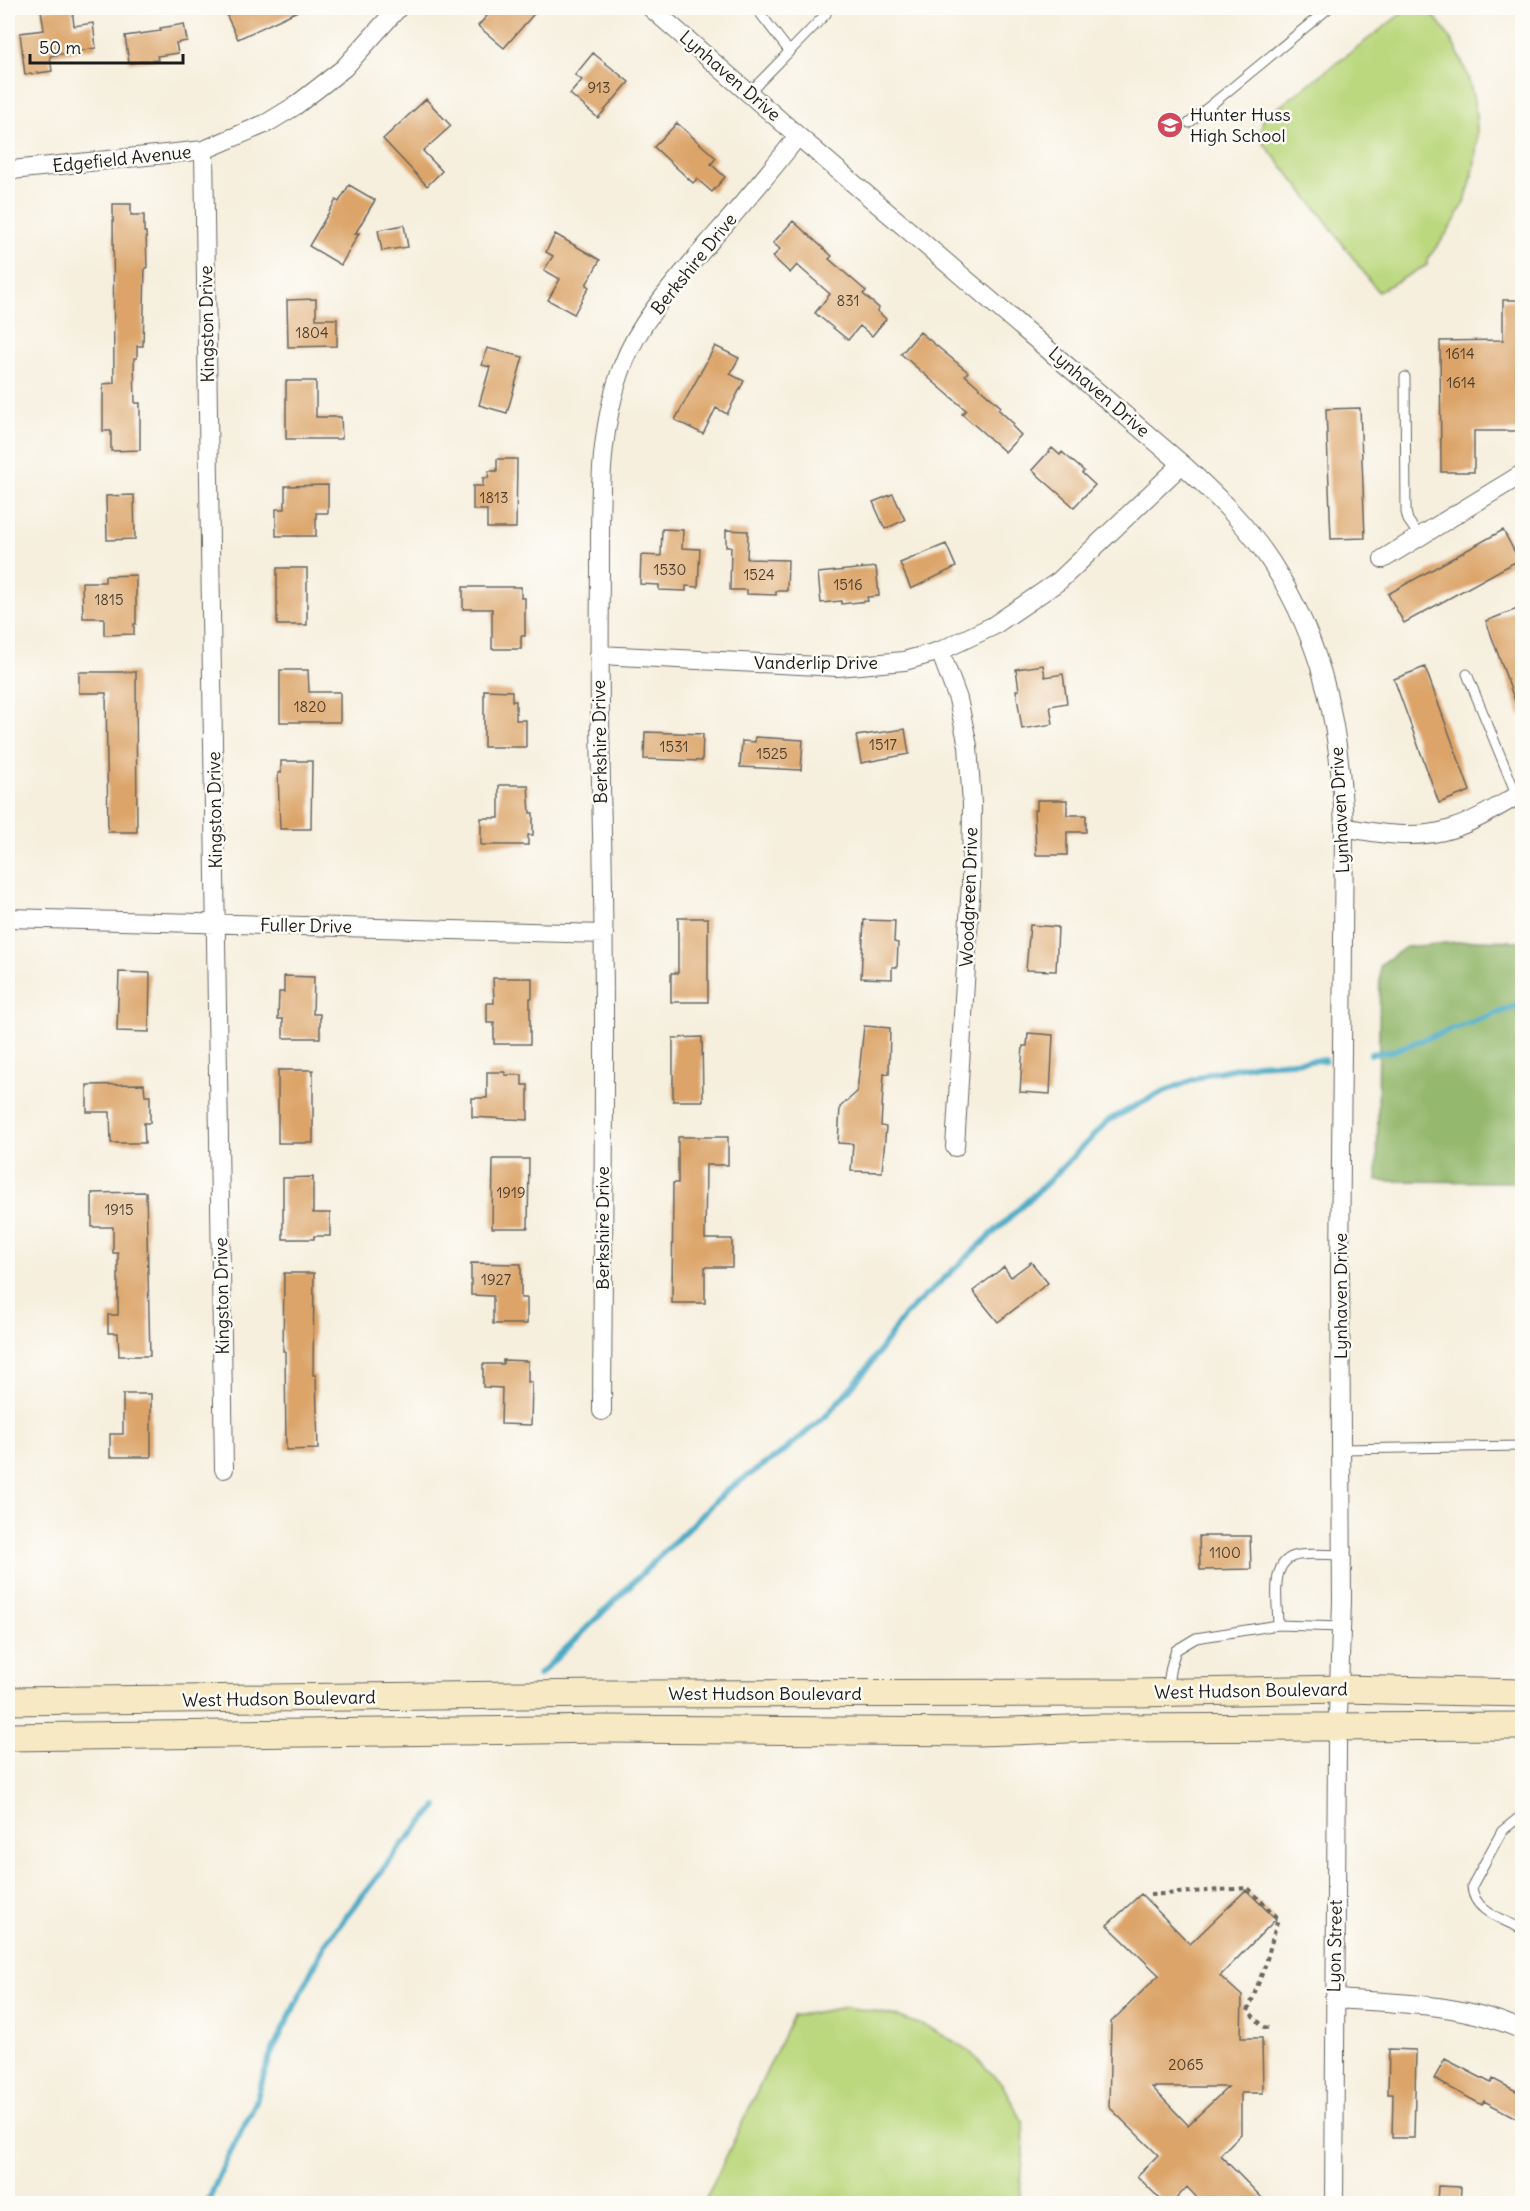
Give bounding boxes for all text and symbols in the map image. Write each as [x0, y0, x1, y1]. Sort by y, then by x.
street label: Lynhaven Drive [675, 25, 786, 126]
scale bar [30, 27, 183, 65]
text: 50 m [39, 36, 81, 59]
house number: 913 [587, 78, 611, 97]
place label: Hunter Huss High School [1190, 103, 1291, 147]
school or university icon: Hunter Huss High School [1155, 110, 1185, 140]
street label: Edgefield Avenue [51, 140, 193, 177]
street label: Berkshire Drive [646, 208, 742, 319]
street label: Kingston Drive [194, 265, 219, 383]
house number: 831 [837, 291, 859, 310]
house number: 1804 [295, 323, 329, 342]
street label: Lynhaven Drive [1044, 341, 1155, 442]
house number: 1614 [1445, 344, 1475, 363]
house number: 1614 [1446, 373, 1476, 392]
house number: 1813 [479, 488, 509, 507]
house number: 1530 [654, 560, 686, 579]
house number: 1524 [743, 565, 775, 584]
house number: 1516 [833, 575, 863, 594]
house number: 1815 [94, 590, 124, 609]
street label: Vanderlip Drive [754, 651, 878, 674]
street label: Berkshire Drive [587, 680, 612, 804]
house number: 1820 [294, 697, 326, 716]
house number: 1517 [869, 735, 897, 754]
house number: 1531 [660, 737, 688, 756]
house number: 1525 [756, 744, 788, 763]
street label: Lynhaven Drive [1325, 746, 1354, 874]
street label: Kingston Drive [202, 751, 227, 869]
street label: Woodgreen Drive [955, 827, 982, 967]
street label: Fuller Drive [260, 913, 352, 938]
street label: Berkshire Drive [591, 1166, 614, 1290]
house number: 1919 [496, 1183, 526, 1202]
house number: 1915 [104, 1200, 134, 1219]
street label: Lynhaven Drive [1329, 1233, 1352, 1359]
street label: Kingston Drive [209, 1237, 234, 1355]
house number: 1927 [481, 1270, 511, 1289]
house number: 1100 [1209, 1543, 1241, 1562]
street label: West Hudson Boulevard [1154, 1677, 1348, 1704]
street label: West Hudson Boulevard [668, 1682, 862, 1705]
street label: West Hudson Boulevard [182, 1685, 376, 1712]
street label: Lyon Street [1322, 1899, 1347, 1993]
house number: 2065 [1168, 2055, 1204, 2074]

